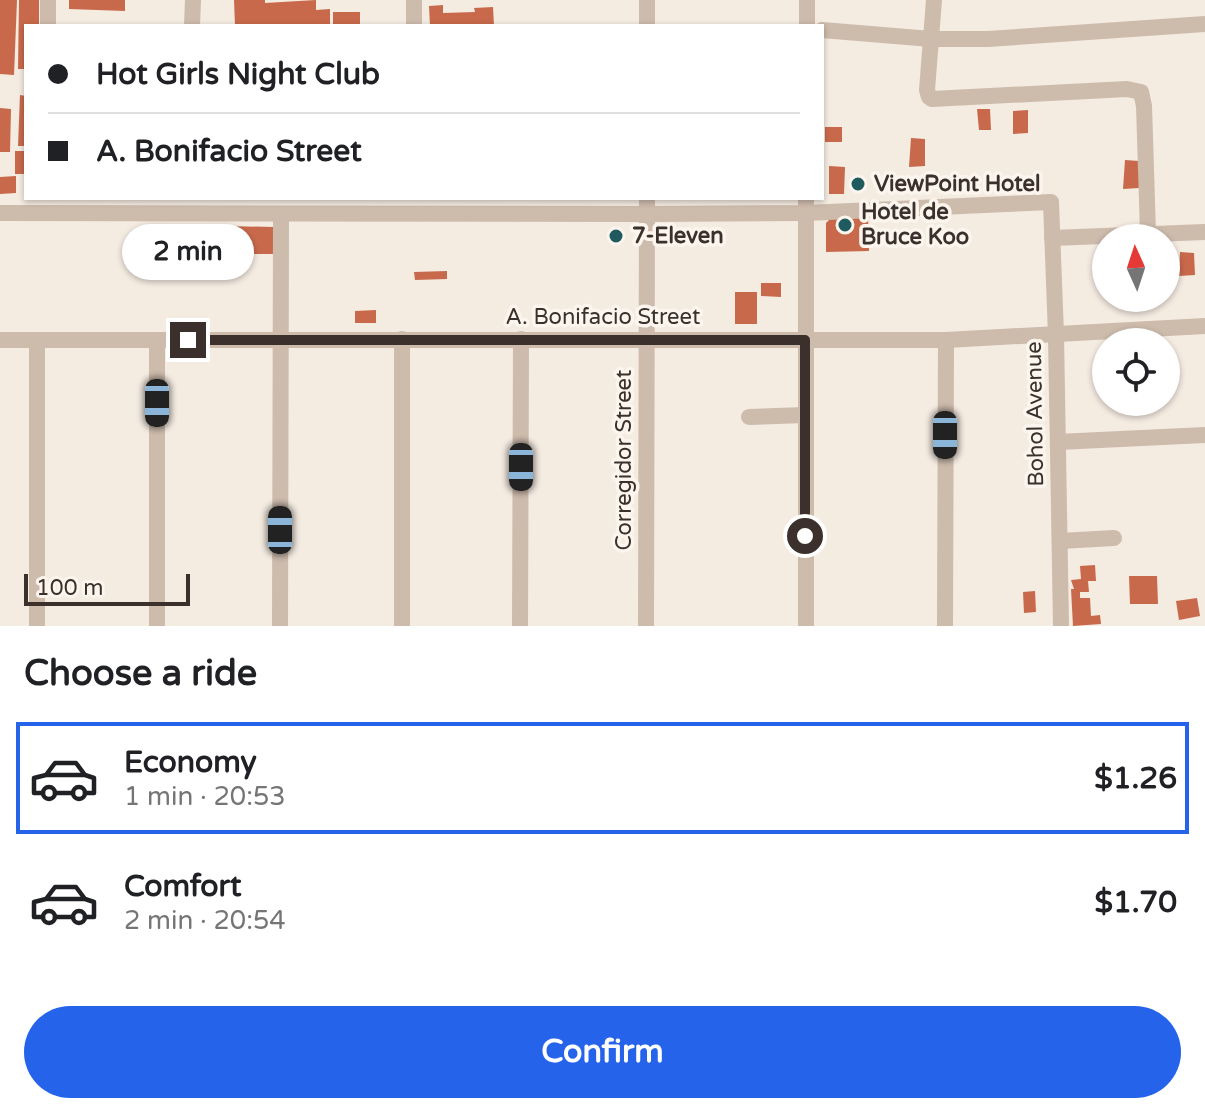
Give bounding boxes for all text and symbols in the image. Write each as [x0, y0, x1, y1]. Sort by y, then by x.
text: Hot Girls Night Club [96, 56, 380, 93]
text: A. Bonifacio Street [96, 133, 362, 170]
place label: ViewPoint Hotel [874, 171, 1040, 197]
marker: ViewPoint Hotel [849, 175, 867, 193]
place label: Hotel de Bruce Koo [861, 199, 969, 250]
marker: Hotel de Bruce Koo [836, 216, 854, 234]
place label: 7-Eleven [632, 223, 724, 249]
callout: 2 min [122, 224, 254, 280]
north arrow [1092, 224, 1180, 312]
map controls [1092, 224, 1180, 416]
marker: 7-Eleven [607, 227, 625, 245]
text: 2 min [153, 236, 223, 267]
street label: A. Bonifacio Street [506, 304, 700, 330]
route end [170, 322, 206, 358]
button: locate [1092, 328, 1180, 416]
street label: Bohol Avenue [1021, 341, 1049, 487]
street label: Corregidor Street [611, 370, 637, 550]
car [145, 379, 169, 427]
car [933, 411, 957, 459]
car [509, 443, 533, 491]
car [268, 506, 292, 554]
route start [787, 518, 823, 554]
scale bar [24, 570, 190, 606]
text: 100 m [36, 575, 103, 601]
text: Choose a ride [24, 652, 257, 695]
icon: car [28, 742, 100, 814]
text: Economy [124, 744, 257, 781]
text: $1.26 [1094, 760, 1177, 797]
text: 1 min · 20:53 [124, 781, 286, 812]
icon: car [28, 866, 100, 938]
text: Comfort [124, 868, 242, 905]
text: $1.70 [1095, 884, 1177, 921]
text: 2 min · 20:54 [124, 905, 286, 936]
button: Confirm [24, 1006, 1181, 1098]

